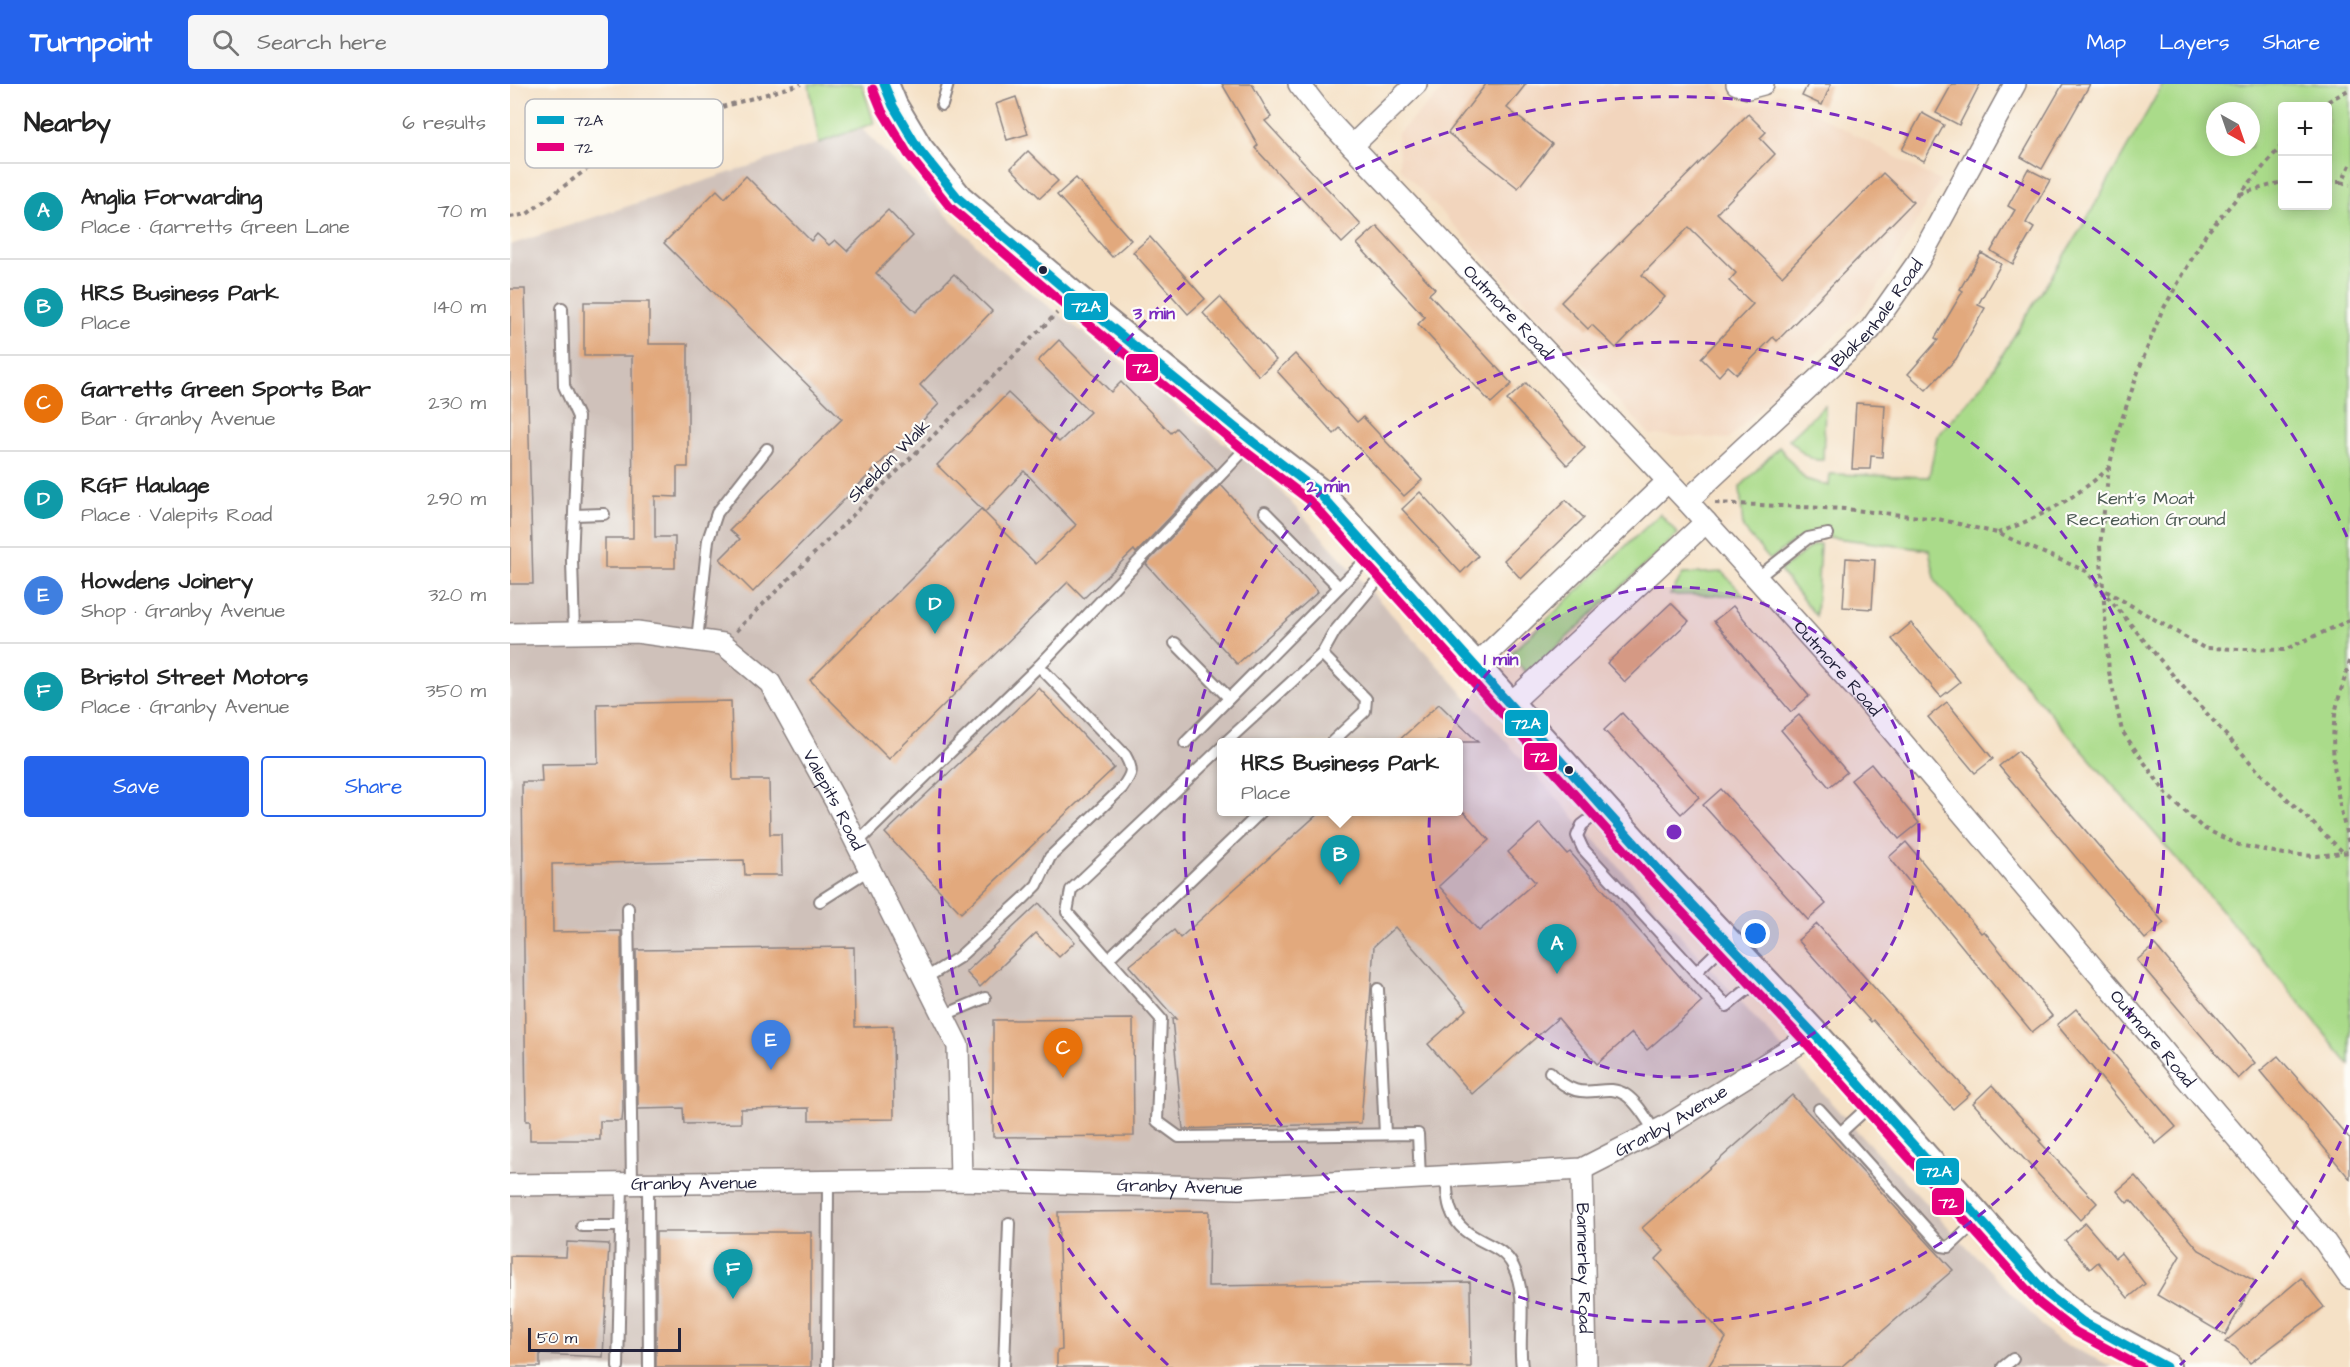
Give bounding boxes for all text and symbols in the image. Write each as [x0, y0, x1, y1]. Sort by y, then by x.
search box [188, 15, 608, 69]
text: Turnpoint [30, 23, 152, 62]
icon: search [209, 26, 242, 59]
text: Search here [257, 27, 387, 58]
text: Map [2086, 28, 2126, 57]
text: Layers [2159, 28, 2229, 57]
text: Share [2262, 28, 2320, 57]
legend [525, 99, 723, 168]
north arrow [2206, 102, 2260, 156]
map controls [2278, 102, 2332, 210]
button: + [2278, 102, 2332, 156]
text: Nearby [24, 105, 111, 141]
text: 6 results [402, 109, 486, 137]
text: 72A [574, 110, 603, 132]
text: 72 [574, 137, 593, 159]
button: − [2278, 156, 2332, 210]
text: Anglia Forwarding [81, 182, 262, 213]
text: A [37, 197, 50, 225]
text: 70 m [438, 197, 486, 225]
text: Place · Garretts Green Lane [81, 213, 350, 241]
street label: Blakenhale Road [1825, 254, 1929, 373]
street label: Outmore Road [1458, 259, 1559, 364]
unlabelled marker [1037, 264, 1049, 276]
text: HRS Business Park [81, 278, 279, 309]
line badge: 72A [1063, 292, 1109, 321]
text: B [36, 293, 51, 321]
text: 140 m [434, 293, 486, 321]
text: 72A [1070, 296, 1101, 318]
text: 3 min [1132, 301, 1175, 326]
text: Place [81, 309, 131, 337]
line badge: 72 [1125, 353, 1159, 382]
text: 72 [1132, 357, 1152, 379]
text: Garretts Green Sports Bar [81, 374, 371, 405]
text: C [36, 389, 51, 417]
text: 230 m [428, 389, 486, 417]
text: Bar · Granby Avenue [81, 405, 276, 433]
street label: Sheldon Walk [842, 414, 936, 508]
text: RGF Haulage [81, 470, 210, 501]
text: 2 min [1305, 474, 1350, 499]
text: D [37, 485, 50, 513]
text: 290 m [427, 485, 486, 513]
park label: Kent's Moat Recreation Ground [2066, 486, 2226, 532]
text: Place · Valepits Road [81, 501, 272, 529]
text: Howdens Joinery [81, 566, 253, 597]
text: E [38, 581, 49, 609]
text: 320 m [428, 581, 486, 609]
pin: D [916, 584, 954, 634]
text: Shop · Granby Avenue [81, 597, 285, 625]
street label: Outmore Road [1788, 615, 1887, 722]
text: 1 min [1483, 647, 1519, 672]
text: Bristol Street Motors [81, 662, 308, 693]
text: F [37, 677, 50, 705]
text: 350 m [425, 677, 486, 705]
text: Place · Granby Avenue [81, 693, 290, 721]
line badge: 72A [1504, 709, 1549, 737]
text: 72A [1510, 713, 1541, 735]
popup [1217, 738, 1463, 816]
line badge: 72 [1523, 742, 1558, 771]
street label: Valepits Road [797, 745, 871, 854]
text: 72 [1530, 746, 1550, 768]
text: HRS Business Park [1241, 748, 1439, 779]
button: Save [24, 756, 249, 817]
button: Share [261, 756, 486, 817]
unlabelled marker [1563, 764, 1575, 776]
text: Place [1241, 779, 1291, 807]
centre of rings [1664, 822, 1684, 842]
pin: B [1320, 836, 1360, 885]
your location [1741, 919, 1770, 948]
pin: A [1538, 924, 1576, 974]
street label: Outmore Road [2104, 984, 2201, 1093]
pin: E [752, 1020, 790, 1070]
pin: C [1044, 1028, 1082, 1078]
street label: Granby Avenue [1610, 1078, 1732, 1163]
line badge: 72A [1915, 1157, 1960, 1186]
text: 72A [1921, 1161, 1952, 1183]
street label: Granby Avenue [631, 1170, 758, 1197]
street label: Granby Avenue [1116, 1172, 1244, 1201]
line badge: 72 [1931, 1187, 1965, 1216]
text: 72 [1938, 1192, 1958, 1214]
street label: Bannerley Road [1570, 1202, 1598, 1334]
pin: F [714, 1250, 752, 1299]
scale bar [528, 1325, 681, 1352]
text: 50 m [537, 1327, 577, 1349]

